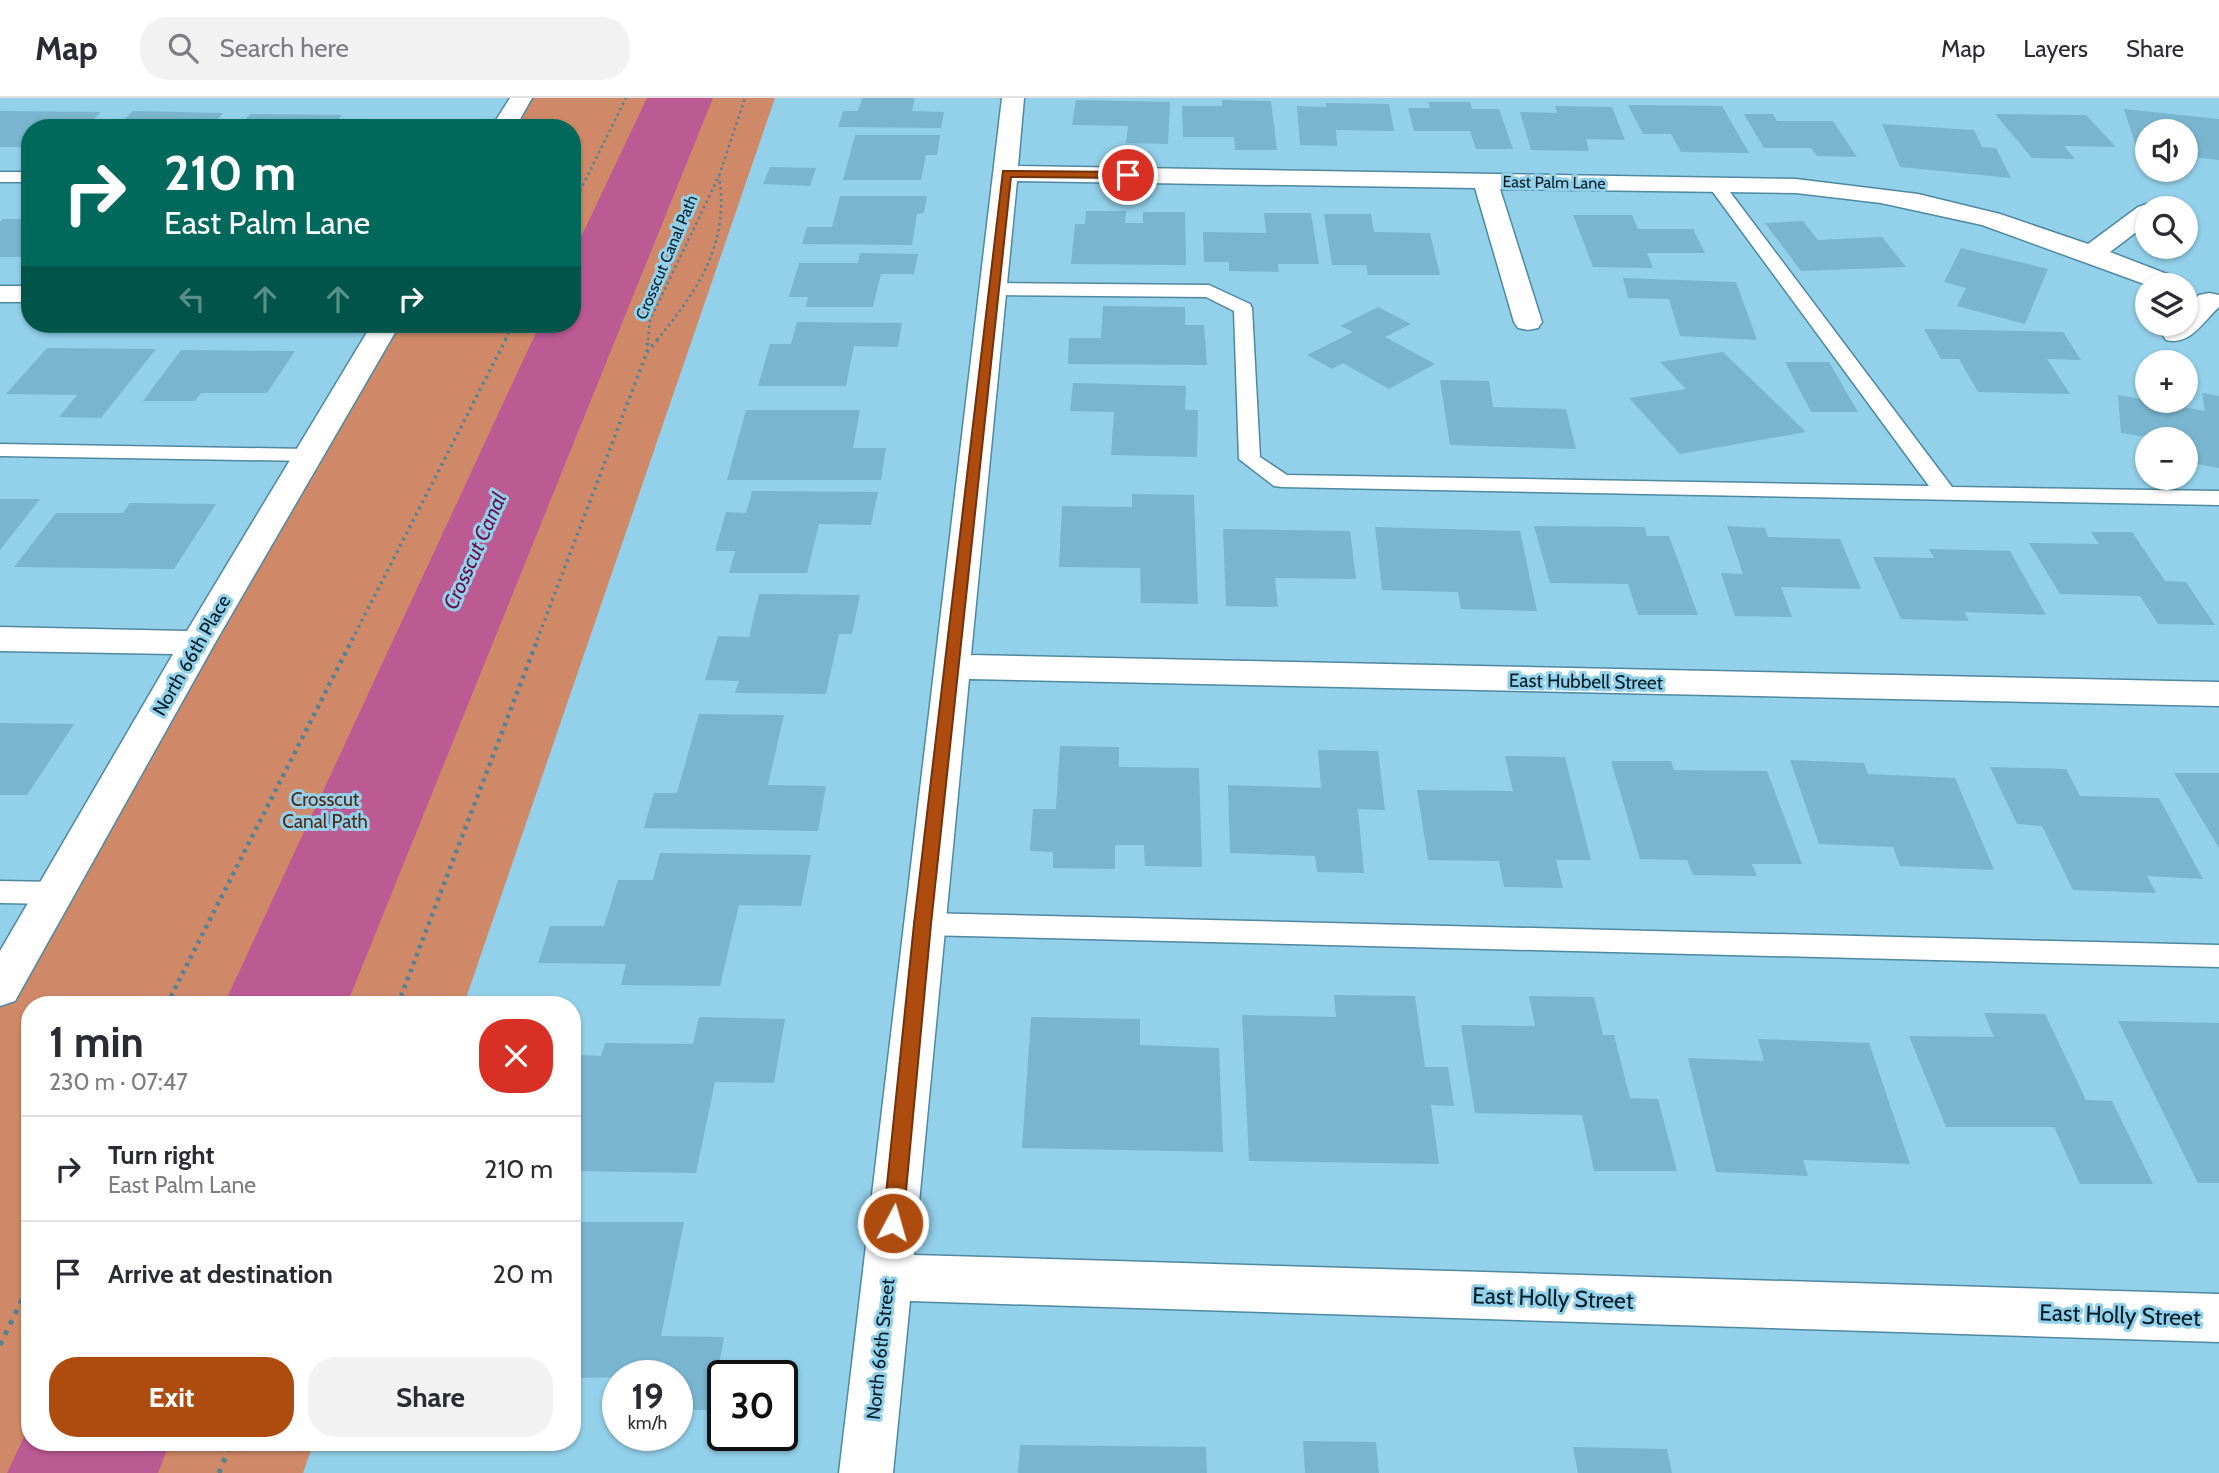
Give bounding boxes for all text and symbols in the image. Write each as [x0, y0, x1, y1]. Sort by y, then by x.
search box [140, 17, 630, 80]
text: Map [35, 28, 98, 68]
icon: search [164, 29, 202, 67]
text: Search here [220, 32, 349, 64]
text: Map [1941, 34, 1985, 63]
text: Layers [2023, 34, 2088, 63]
text: Share [2126, 34, 2184, 63]
map controls [2135, 119, 2198, 490]
button: sound [2135, 119, 2198, 182]
text: 210 m [164, 143, 296, 202]
pin [1098, 145, 1158, 205]
icon: right [49, 147, 140, 238]
icon: arrive [1109, 156, 1147, 194]
street label: East Palm Lane [1502, 172, 1606, 193]
street label: Crosscut Canal Path [632, 192, 701, 322]
button: search [2135, 196, 2198, 259]
text: East Palm Lane [164, 203, 370, 242]
button: layers [2135, 273, 2198, 336]
icon: left [173, 280, 211, 318]
icon: ahead [246, 280, 284, 318]
icon: ahead [319, 280, 357, 318]
icon: right [392, 280, 430, 318]
button: + [2135, 350, 2198, 413]
button: − [2135, 427, 2198, 490]
water label: Crosscut Canal [438, 488, 511, 613]
street label: North 66th Place [148, 591, 235, 720]
street label: East Hubbell Street [1509, 669, 1664, 694]
park label: Crosscut Canal Path [282, 788, 368, 833]
text: 1 min [49, 1016, 144, 1068]
button: close [479, 1019, 553, 1093]
text: 230 m · 07:47 [49, 1068, 188, 1096]
text: Turn right [108, 1139, 214, 1171]
icon: right [49, 1150, 87, 1188]
text: 210 m [484, 1153, 553, 1185]
text: East Palm Lane [108, 1171, 256, 1199]
position arrow [856, 1186, 930, 1260]
icon: arrive [49, 1255, 87, 1293]
text: Arrive at destination [108, 1258, 333, 1290]
text: 20 m [493, 1258, 553, 1290]
street label: North 66th Street [862, 1277, 899, 1421]
street label: East Holly Street [1472, 1281, 1634, 1315]
street label: East Holly Street [2039, 1298, 2201, 1332]
button: Exit [49, 1357, 294, 1437]
button: Share [308, 1357, 553, 1437]
speed limit sign: 30 [707, 1360, 798, 1451]
text: 19 [631, 1375, 664, 1418]
text: km/h [628, 1412, 667, 1434]

